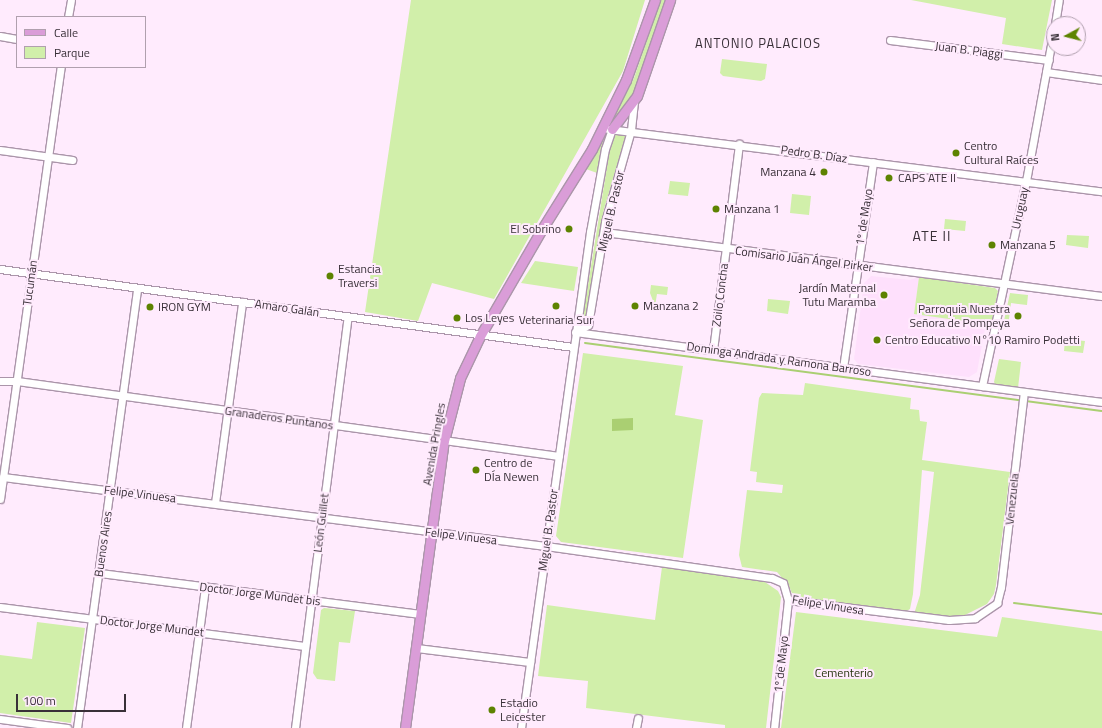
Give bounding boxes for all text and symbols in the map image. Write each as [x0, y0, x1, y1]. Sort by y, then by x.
legend [16, 16, 146, 68]
north arrow [1046, 16, 1086, 56]
text: Calle [54, 23, 78, 42]
text: N [1047, 33, 1063, 42]
district label: ANTONIO PALACIOS [695, 35, 821, 51]
street label: Juan B. Piaggi [934, 39, 1004, 61]
text: Parque [54, 43, 90, 62]
place label: Centro Cultural Raíces [964, 139, 1039, 167]
street label: Pedro B. Díaz [780, 142, 848, 166]
marker: Centro Cultural Raíces [951, 148, 961, 158]
place label: Manzana 4 [760, 165, 816, 179]
marker: Manzana 4 [819, 167, 829, 177]
street label: Miguel B. Pastor [595, 169, 627, 253]
place label: CAPS ATE II [898, 171, 956, 185]
marker: CAPS ATE II [883, 172, 895, 184]
street label: Uruguay [1009, 186, 1031, 230]
street label: 1º de Mayo [852, 188, 876, 246]
place label: Manzana 1 [724, 202, 780, 216]
marker: Manzana 1 [711, 204, 721, 214]
place label: El Sobrino [510, 222, 561, 236]
marker: El Sobrino [564, 224, 574, 234]
district label: ATE II [913, 228, 951, 244]
place label: Manzana 5 [1000, 238, 1056, 252]
marker: Manzana 5 [987, 240, 997, 250]
street label: Comisario Juán Ángel Pirker [734, 243, 874, 275]
street label: Tucumán [20, 259, 40, 307]
place label: Estancia Traversi [338, 262, 381, 290]
street label: Zoilo Concha [709, 262, 731, 328]
marker: Estancia Traversi [325, 271, 335, 281]
place label: Jardín Maternal Tutu Maramba [799, 281, 876, 309]
marker: Jardín Maternal Tutu Maramba [879, 290, 889, 300]
street label: Amaro Galán [254, 296, 320, 320]
place label: Manzana 2 [643, 299, 699, 313]
place label: IRON GYM [158, 300, 211, 314]
marker: Veterinaria Sur [551, 301, 561, 311]
marker: Manzana 2 [630, 301, 640, 311]
marker: IRON GYM [145, 302, 155, 312]
place label: Parroquia Nuestra Señora de Pompeya [909, 302, 1010, 330]
place label: Los Leyes [465, 311, 514, 325]
marker: Parroquia Nuestra Señora de Pompeya [1013, 311, 1023, 321]
marker: Los Leyes [452, 313, 462, 323]
place label: Veterinaria Sur [519, 313, 593, 327]
place label: Centro Educativo N°10 Ramiro Podetti [885, 333, 1080, 347]
marker: Centro Educativo N°10 Ramiro Podetti [872, 335, 882, 345]
street label: Dominga Andrada y Ramona Barroso [686, 339, 872, 379]
street label: Avenida Pringles [420, 402, 448, 486]
street label: Granaderos Puntanos [224, 403, 334, 433]
place label: Centro de DÍa Newen [484, 456, 539, 484]
marker: Centro de DÍa Newen [471, 465, 481, 475]
street label: Venezuela [1002, 472, 1022, 526]
street label: Felipe Vinuesa [103, 482, 177, 506]
street label: Miguel B. Pastor [535, 488, 561, 572]
street label: León Guillet [310, 493, 332, 553]
street label: Buenos Aires [91, 510, 115, 578]
street label: Felipe Vinuesa [424, 524, 498, 548]
street label: Doctor Jorge Mundet bis [199, 579, 321, 609]
street label: Felipe Vinuesa [791, 592, 865, 618]
street label: Doctor Jorge Mundet [99, 612, 205, 640]
street label: 1º de Mayo [771, 635, 791, 693]
park label: Cementerio [815, 666, 873, 680]
scale bar [18, 686, 128, 712]
text: 100 m [23, 691, 56, 710]
place label: Estadio Leicester [500, 696, 546, 724]
marker: Estadio Leicester [487, 705, 497, 715]

